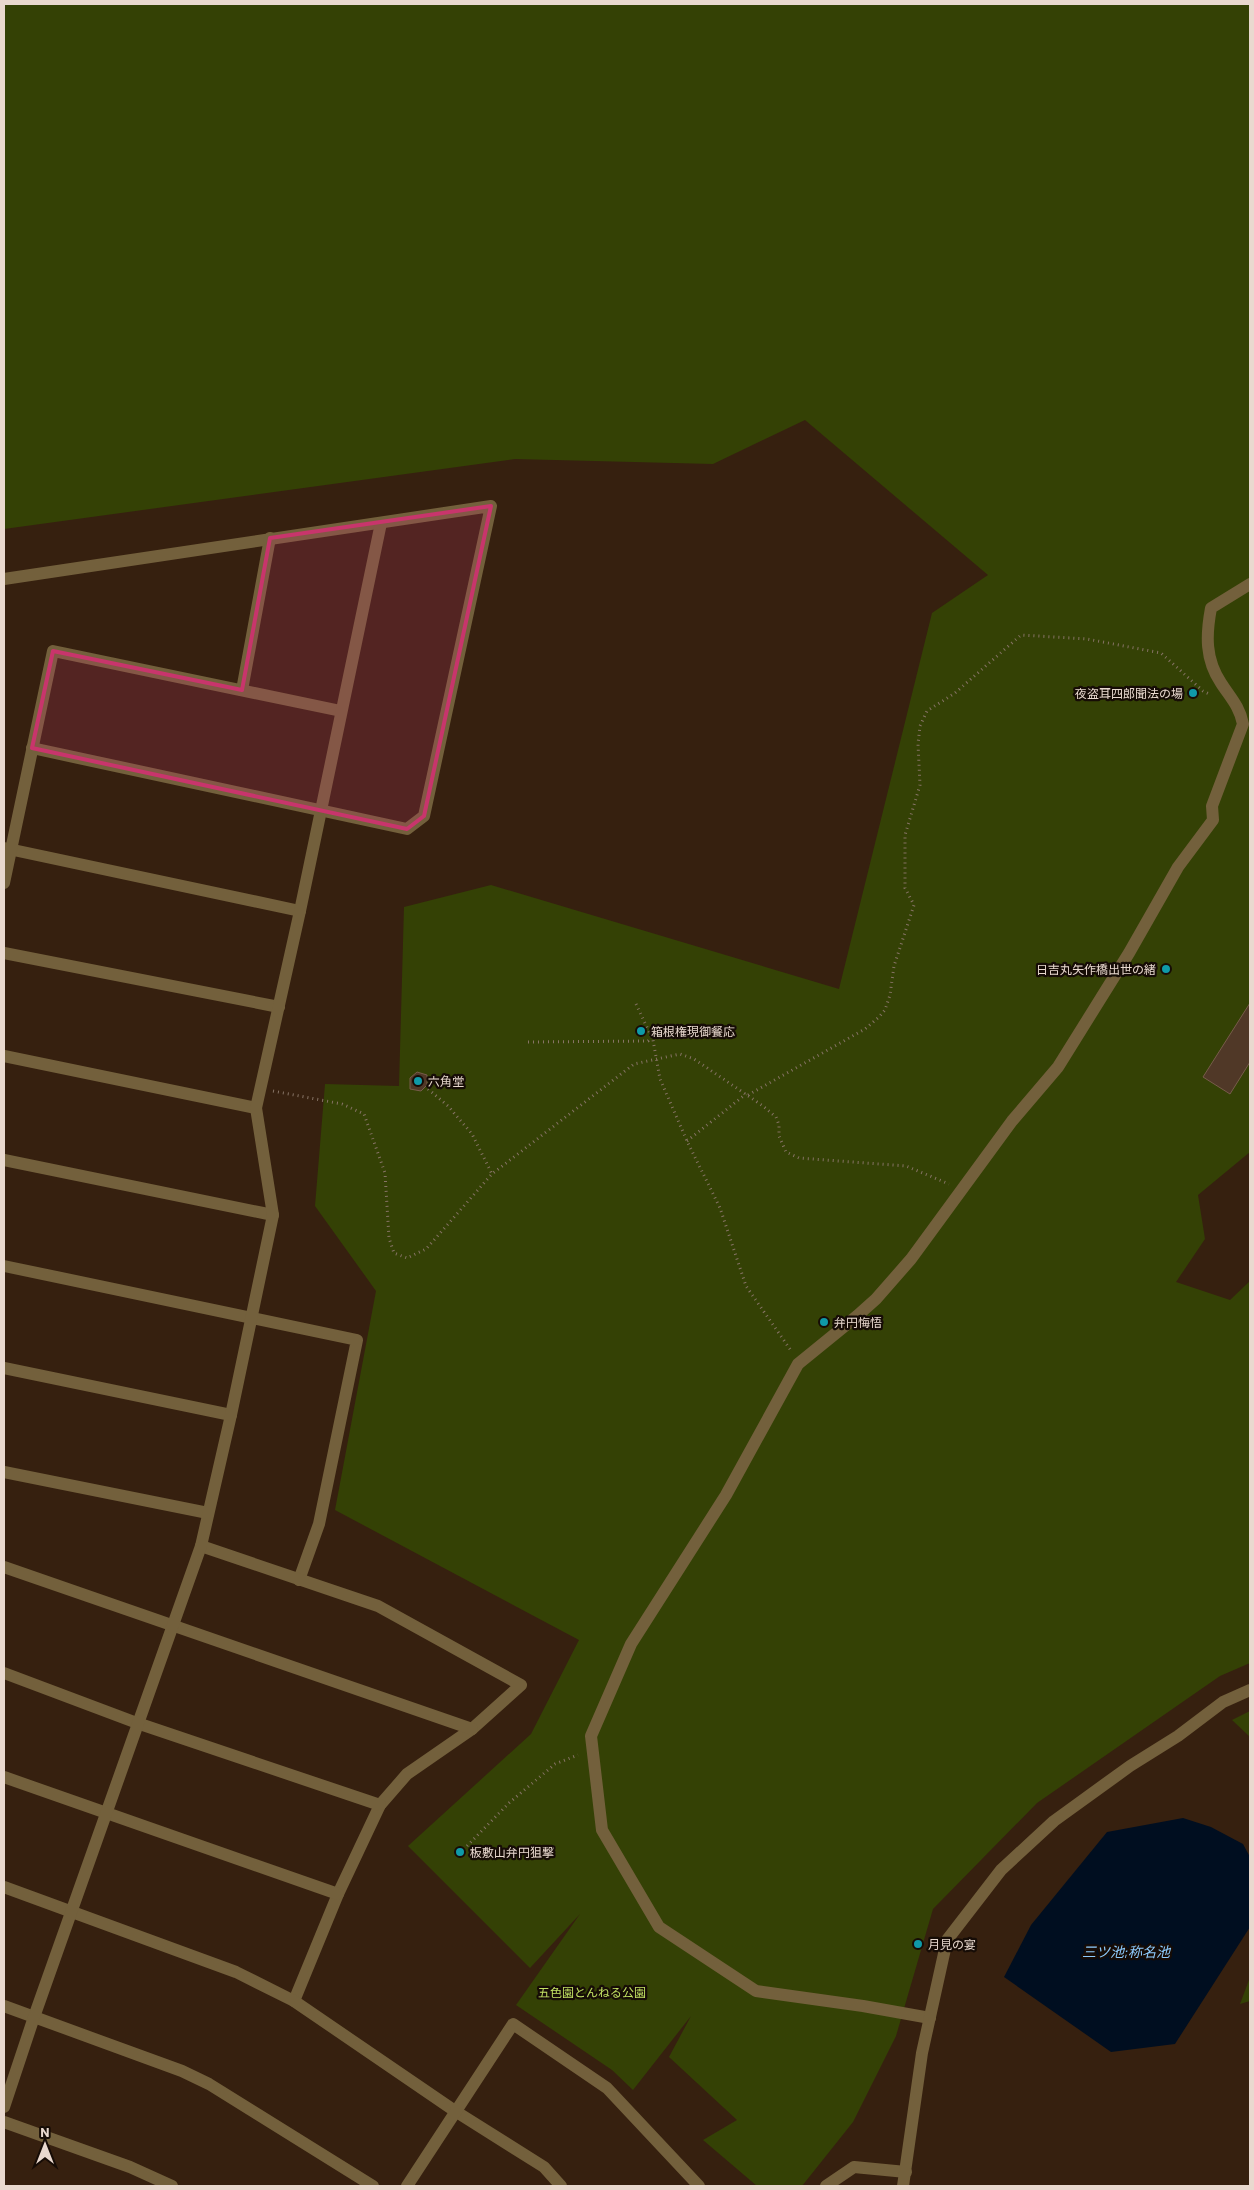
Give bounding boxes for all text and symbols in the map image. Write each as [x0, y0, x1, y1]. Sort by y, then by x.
place label: 夜盗耳四郎聞法の場 [1074, 686, 1183, 700]
marker: 夜盗耳四郎聞法の場 [1187, 687, 1199, 699]
place label: 日吉丸矢作橋出世の緒 [1036, 962, 1156, 976]
marker: 日吉丸矢作橋出世の緒 [1160, 963, 1172, 975]
place label: 箱根権現御餐応 [651, 1024, 735, 1038]
marker: 箱根権現御餐応 [635, 1025, 647, 1037]
place label: 六角堂 [428, 1074, 464, 1088]
marker: 六角堂 [412, 1075, 424, 1087]
place label: 弁円悔悟 [834, 1315, 882, 1329]
marker: 弁円悔悟 [818, 1316, 830, 1328]
place label: 板敷山弁円狙撃 [470, 1845, 554, 1859]
marker: 板敷山弁円狙撃 [454, 1846, 466, 1858]
place label: 月見の宴 [928, 1937, 976, 1951]
marker: 月見の宴 [912, 1938, 924, 1950]
water label: 三ツ池;称名池 [1082, 1943, 1172, 1960]
park label: 五色園とんねる公園 [538, 1985, 646, 1999]
north arrow [20, 2120, 70, 2170]
text: N [40, 2123, 50, 2140]

